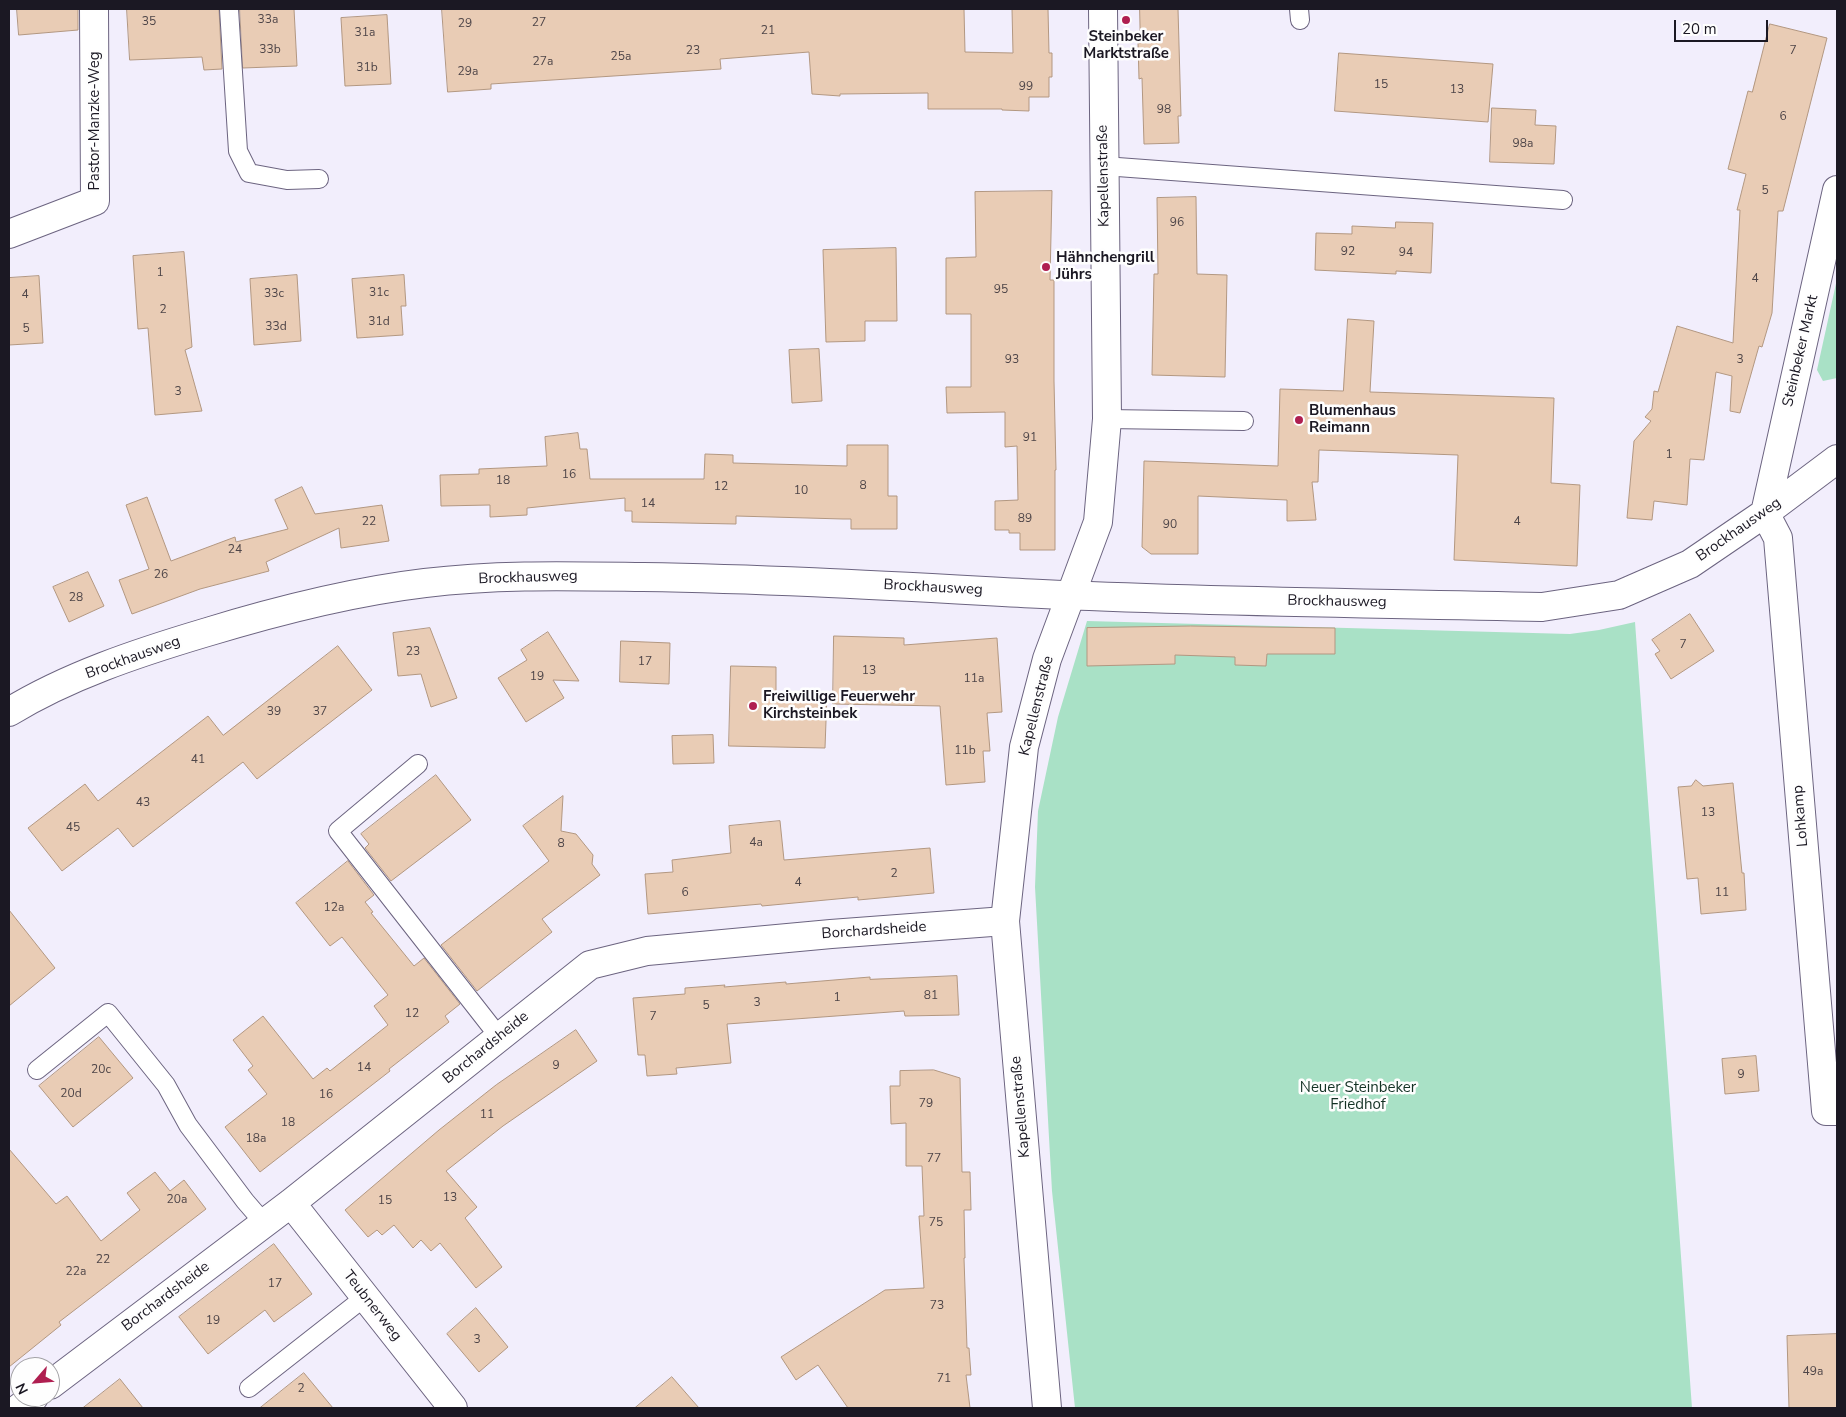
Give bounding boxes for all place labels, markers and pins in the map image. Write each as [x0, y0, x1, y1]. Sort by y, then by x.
marker: Steinbeker Marktstraße [1120, 14, 1132, 26]
place label: Steinbeker Marktstraße [1083, 28, 1169, 63]
place label: Hähnchengrill Jührs [1056, 249, 1154, 284]
marker: Hähnchengrill Jührs [1040, 261, 1052, 273]
place label: Blumenhaus Reimann [1309, 402, 1396, 437]
marker: Blumenhaus Reimann [1293, 414, 1305, 426]
place label: Freiwillige Feuerwehr Kirchsteinbek [763, 688, 915, 723]
marker: Freiwillige Feuerwehr Kirchsteinbek [747, 700, 759, 712]

